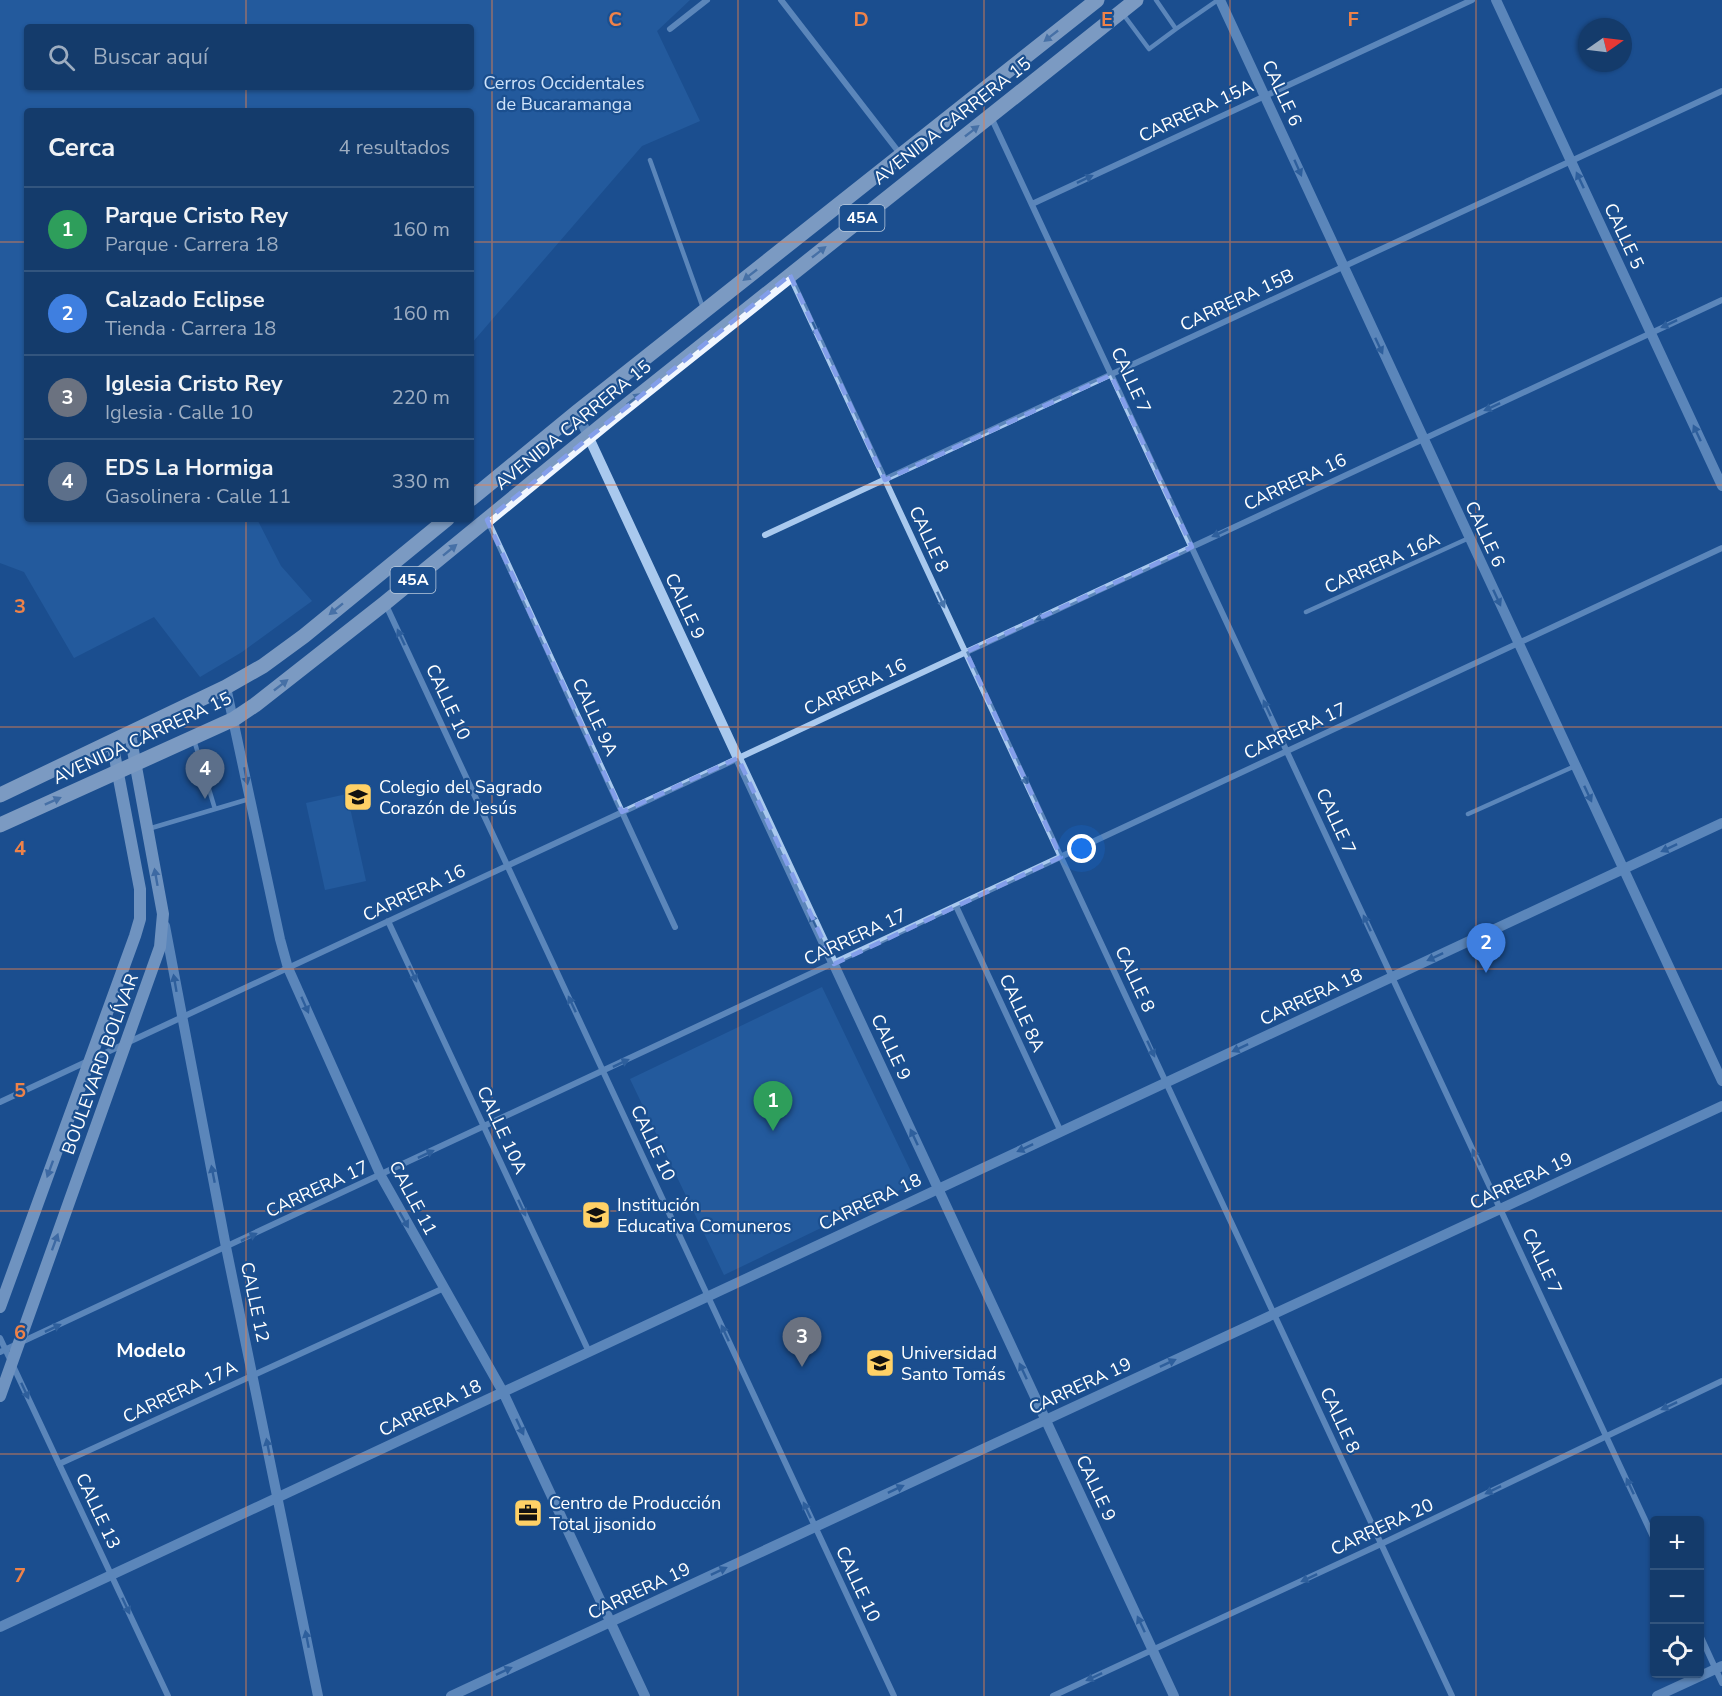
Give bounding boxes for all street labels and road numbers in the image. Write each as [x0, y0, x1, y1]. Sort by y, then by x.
street label: AVENIDA CARRERA 15 [868, 52, 1036, 190]
street label: CALLE 6 [1256, 56, 1308, 130]
street label: CARRERA 15A [1135, 74, 1257, 148]
street label: CALLE 5 [1598, 199, 1650, 273]
road number: 45A [840, 205, 884, 231]
street label: CARRERA 15B [1176, 263, 1298, 337]
street label: CALLE 7 [1105, 343, 1157, 417]
street label: AVENIDA CARRERA 15 [490, 354, 656, 496]
street label: CARRERA 16 [1240, 448, 1350, 516]
street label: CALLE 6 [1459, 497, 1511, 571]
street label: CALLE 8 [903, 502, 955, 576]
street label: CARRERA 16A [1321, 527, 1443, 599]
road number: 45A [390, 567, 436, 593]
street label: CALLE 9 [659, 569, 711, 643]
street label: CARRERA 16 [800, 653, 910, 721]
street label: CALLE 10 [420, 660, 476, 744]
street label: CALLE 9A [566, 674, 624, 760]
street label: AVENIDA CARRERA 15 [49, 686, 235, 790]
street label: CARRERA 17 [1240, 697, 1350, 765]
street label: CALLE 7 [1310, 784, 1362, 858]
street label: CARRERA 16 [359, 859, 469, 927]
street label: CARRERA 17 [800, 903, 910, 971]
street label: CALLE 8 [1109, 942, 1161, 1016]
street label: CARRERA 18 [1256, 963, 1366, 1031]
street label: BOULEVARD BOLÍVAR [56, 970, 144, 1158]
street label: CALLE 8A [993, 970, 1051, 1056]
street label: CALLE 9 [865, 1010, 917, 1084]
street label: CALLE 10A [471, 1082, 533, 1178]
street label: CALLE 10 [625, 1101, 681, 1185]
street label: CARRERA 19 [1466, 1147, 1576, 1215]
street label: CARRERA 17 [262, 1155, 372, 1223]
street label: CALLE 11 [383, 1157, 443, 1239]
street label: CARRERA 18 [815, 1168, 925, 1236]
street label: CALLE 7 [1516, 1224, 1568, 1298]
street label: CALLE 12 [235, 1260, 275, 1344]
street label: CARRERA 19 [1025, 1352, 1135, 1420]
street label: CARRERA 17A [119, 1355, 241, 1429]
street label: CARRERA 18 [375, 1374, 485, 1442]
street label: CALLE 8 [1314, 1383, 1366, 1457]
street label: CALLE 9 [1070, 1451, 1122, 1525]
street label: CALLE 13 [70, 1469, 126, 1553]
street label: CARRERA 20 [1327, 1493, 1437, 1561]
street label: CALLE 10 [830, 1542, 886, 1626]
street label: CARRERA 19 [584, 1557, 694, 1625]

